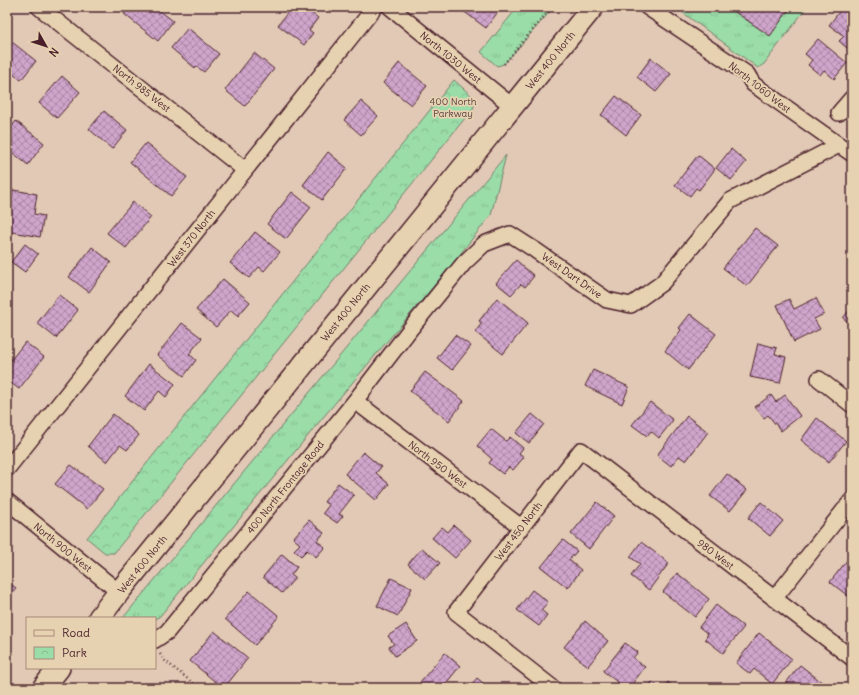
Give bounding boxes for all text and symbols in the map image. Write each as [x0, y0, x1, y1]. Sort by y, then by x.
north arrow [26, 26, 66, 66]
street label: West 400 North [523, 28, 578, 92]
street label: North 1030 West [417, 29, 485, 87]
text: N [46, 45, 62, 60]
street label: North 1060 West [726, 59, 794, 116]
street label: North 985 West [110, 62, 174, 115]
park label: 400 North Parkway [430, 95, 477, 120]
street label: West 370 North [165, 207, 218, 270]
street label: West Dart Drive [539, 250, 604, 301]
street label: West 400 North [318, 280, 373, 344]
street label: 400 North Frontage Road [244, 438, 327, 536]
street label: North 950 West [406, 438, 470, 491]
street label: West 450 North [492, 499, 545, 563]
street label: North 900 West [31, 520, 95, 575]
street label: West 400 North [115, 532, 170, 596]
street label: 980 West [695, 536, 737, 573]
legend [26, 617, 156, 669]
text: Road [62, 625, 90, 640]
text: Park [62, 645, 87, 660]

